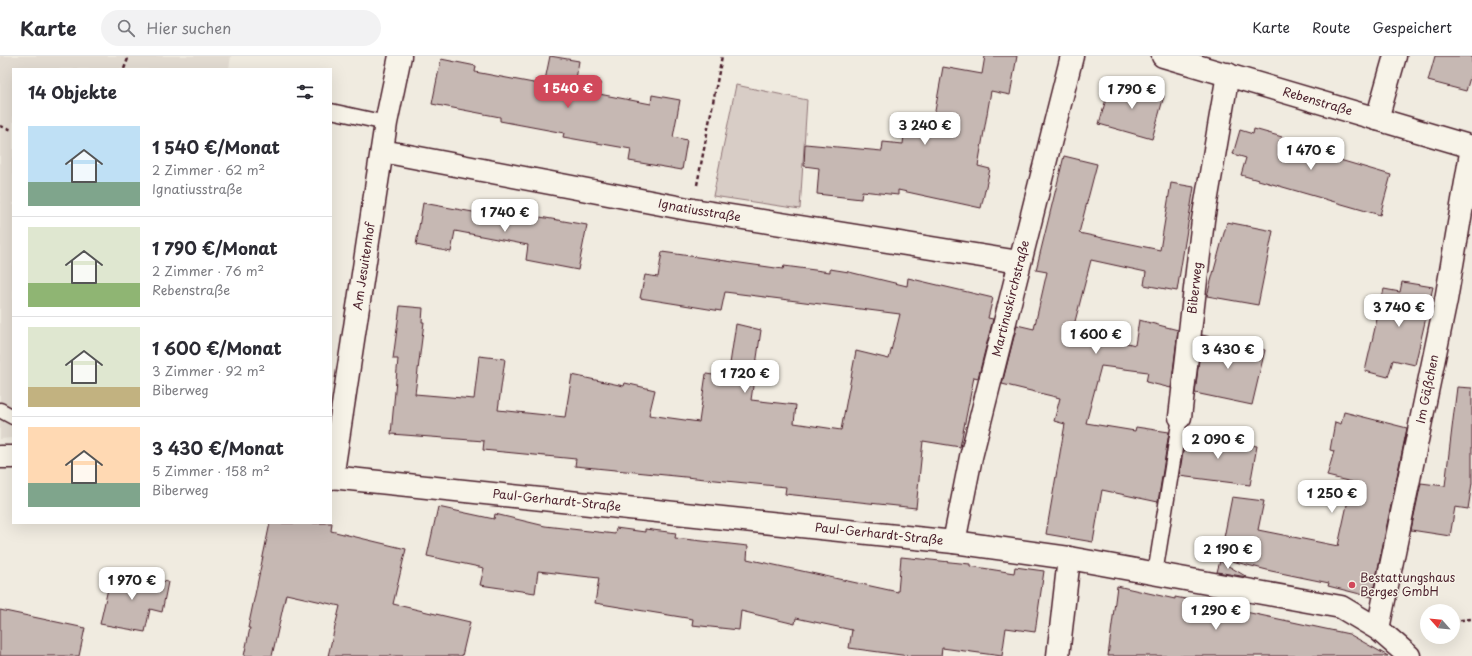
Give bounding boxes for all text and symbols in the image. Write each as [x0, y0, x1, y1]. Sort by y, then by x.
search box [101, 10, 381, 46]
text: Karte [20, 14, 77, 42]
text: Hier suchen [147, 16, 231, 39]
icon: search [115, 17, 137, 39]
text: Karte [1252, 17, 1290, 38]
text: Route [1312, 17, 1350, 38]
text: Gespeichert [1372, 17, 1452, 38]
pin: 1 540 € [531, 75, 605, 109]
pin: 1 790 € [1095, 76, 1169, 110]
text: 1 540 € [543, 78, 593, 97]
text: 14 Objekte [28, 79, 117, 105]
text: 1 790 € [1108, 79, 1156, 98]
icon: filters [294, 81, 316, 103]
street label: Rebenstraße [1281, 82, 1355, 119]
pin: 3 240 € [888, 112, 962, 146]
text: 3 240 € [898, 115, 952, 134]
text: 1 540 €/Monat [152, 134, 280, 160]
pin: 1 470 € [1274, 137, 1348, 171]
text: 1 470 € [1286, 140, 1336, 159]
icon: home [60, 142, 108, 190]
text: 2 Zimmer · 62 m² [152, 160, 265, 179]
text: Ignatiusstraße [152, 179, 242, 198]
street label: Ignatiusstraße [657, 194, 742, 226]
pin: 1 740 € [468, 199, 542, 233]
text: 1 740 € [480, 202, 530, 221]
street label: Am Jesuitenhof [348, 220, 379, 311]
text: 1 790 €/Monat [152, 235, 278, 261]
street label: Martinuskirchstraße [987, 238, 1033, 359]
icon: home [60, 243, 108, 291]
text: 2 Zimmer · 76 m² [152, 261, 264, 280]
street label: Biberweg [1182, 261, 1206, 315]
text: Rebenstraße [152, 280, 230, 299]
pin: 3 740 € [1362, 294, 1436, 328]
text: 3 740 € [1373, 297, 1425, 316]
pin: 1 600 € [1059, 321, 1133, 355]
text: 1 600 € [1070, 324, 1122, 343]
text: 1 600 €/Monat [152, 335, 282, 361]
pin: 3 430 € [1191, 336, 1265, 370]
text: 3 430 € [1201, 339, 1255, 358]
icon: home [60, 343, 108, 391]
street label: Im Gäßchen [1411, 353, 1443, 425]
pin: 1 720 € [708, 360, 782, 394]
text: 3 Zimmer · 92 m² [152, 361, 265, 380]
text: 1 720 € [720, 363, 770, 382]
text: Biberweg [152, 380, 209, 399]
pin: 2 090 € [1181, 426, 1255, 460]
text: 2 090 € [1191, 429, 1245, 448]
text: 3 430 €/Monat [152, 435, 284, 461]
icon: home [60, 443, 108, 491]
text: 5 Zimmer · 158 m² [152, 461, 270, 480]
text: Biberweg [152, 480, 209, 499]
pin: 1 250 € [1295, 480, 1369, 514]
text: 1 250 € [1307, 483, 1357, 502]
street label: Paul-Gerhardt-Straße [492, 484, 622, 515]
street label: Paul-Gerhardt-Straße [814, 518, 944, 549]
pin: 2 190 € [1191, 536, 1265, 570]
text: 2 190 € [1203, 539, 1253, 558]
pin: 1 970 € [95, 567, 169, 601]
place label: Bestattungshaus Berges GmbH [1360, 568, 1456, 600]
text: 1 970 € [108, 570, 156, 589]
marker: Bestattungshaus Berges GmbH [1347, 580, 1357, 590]
pin: 1 290 € [1179, 597, 1253, 631]
text: 1 290 € [1191, 600, 1241, 619]
north arrow [1420, 604, 1460, 644]
map controls [1420, 604, 1460, 644]

